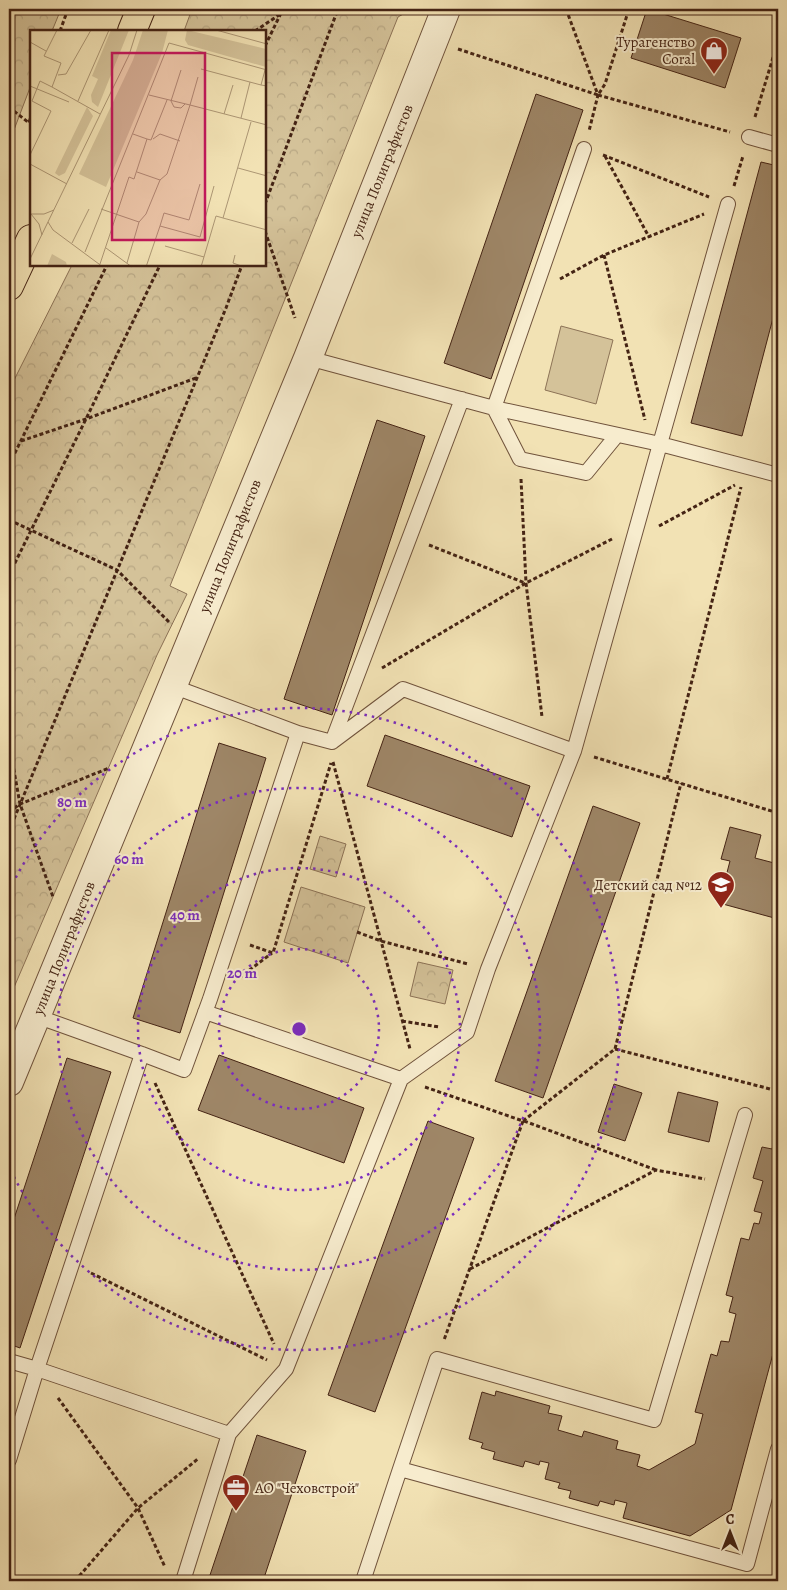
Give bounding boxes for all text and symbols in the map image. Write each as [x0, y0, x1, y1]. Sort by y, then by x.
inset map [30, 30, 266, 266]
place label: Турагенство Coral [616, 32, 695, 69]
shop icon: Турагенство Coral [699, 36, 729, 75]
street label: улица Полиграфистов [346, 101, 418, 242]
street label: улица Полиграфистов [194, 476, 266, 617]
text: 80 m [57, 792, 87, 812]
text: 60 m [114, 849, 144, 869]
school or university icon: Детский сад №12 [706, 870, 736, 909]
place label: Детский сад №12 [594, 875, 702, 895]
street label: улица Полиграфистов [28, 878, 100, 1019]
text: 40 m [170, 905, 200, 925]
text: 20 m [227, 963, 257, 983]
centre of rings [290, 1020, 308, 1038]
office icon: АО "Чеховстрой" [221, 1473, 251, 1512]
place label: АО "Чеховстрой" [254, 1478, 359, 1498]
north arrow [704, 1508, 754, 1558]
text: С [726, 1510, 735, 1529]

